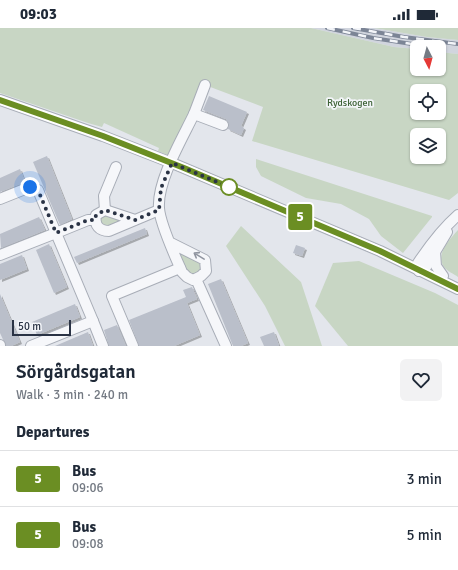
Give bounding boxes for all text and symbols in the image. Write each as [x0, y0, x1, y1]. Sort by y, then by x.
text: 09:03 [20, 5, 57, 23]
north arrow [410, 40, 446, 76]
map controls [410, 40, 446, 164]
button: locate [410, 84, 446, 120]
park label: Rydskogen [327, 97, 373, 109]
button: layers [410, 128, 446, 164]
your location [20, 177, 40, 197]
unlabelled marker [220, 178, 238, 196]
line badge: 5 [287, 204, 313, 230]
text: 5 [296, 208, 304, 225]
one-way arrow [193, 252, 205, 260]
scale bar [12, 318, 71, 337]
text: 50 m [18, 320, 41, 333]
button: heart [400, 359, 442, 401]
text: Sörgårdsgatan [16, 360, 136, 384]
text: Walk · 3 min · 240 m [16, 387, 128, 403]
text: Departures [16, 423, 89, 441]
text: Bus [72, 462, 96, 480]
text: 5 [34, 470, 42, 487]
text: 3 min [406, 470, 442, 488]
text: 09:06 [72, 480, 104, 496]
text: Bus [72, 518, 96, 536]
text: 5 [34, 526, 42, 543]
text: 5 min [406, 526, 442, 544]
text: 09:08 [72, 536, 104, 552]

